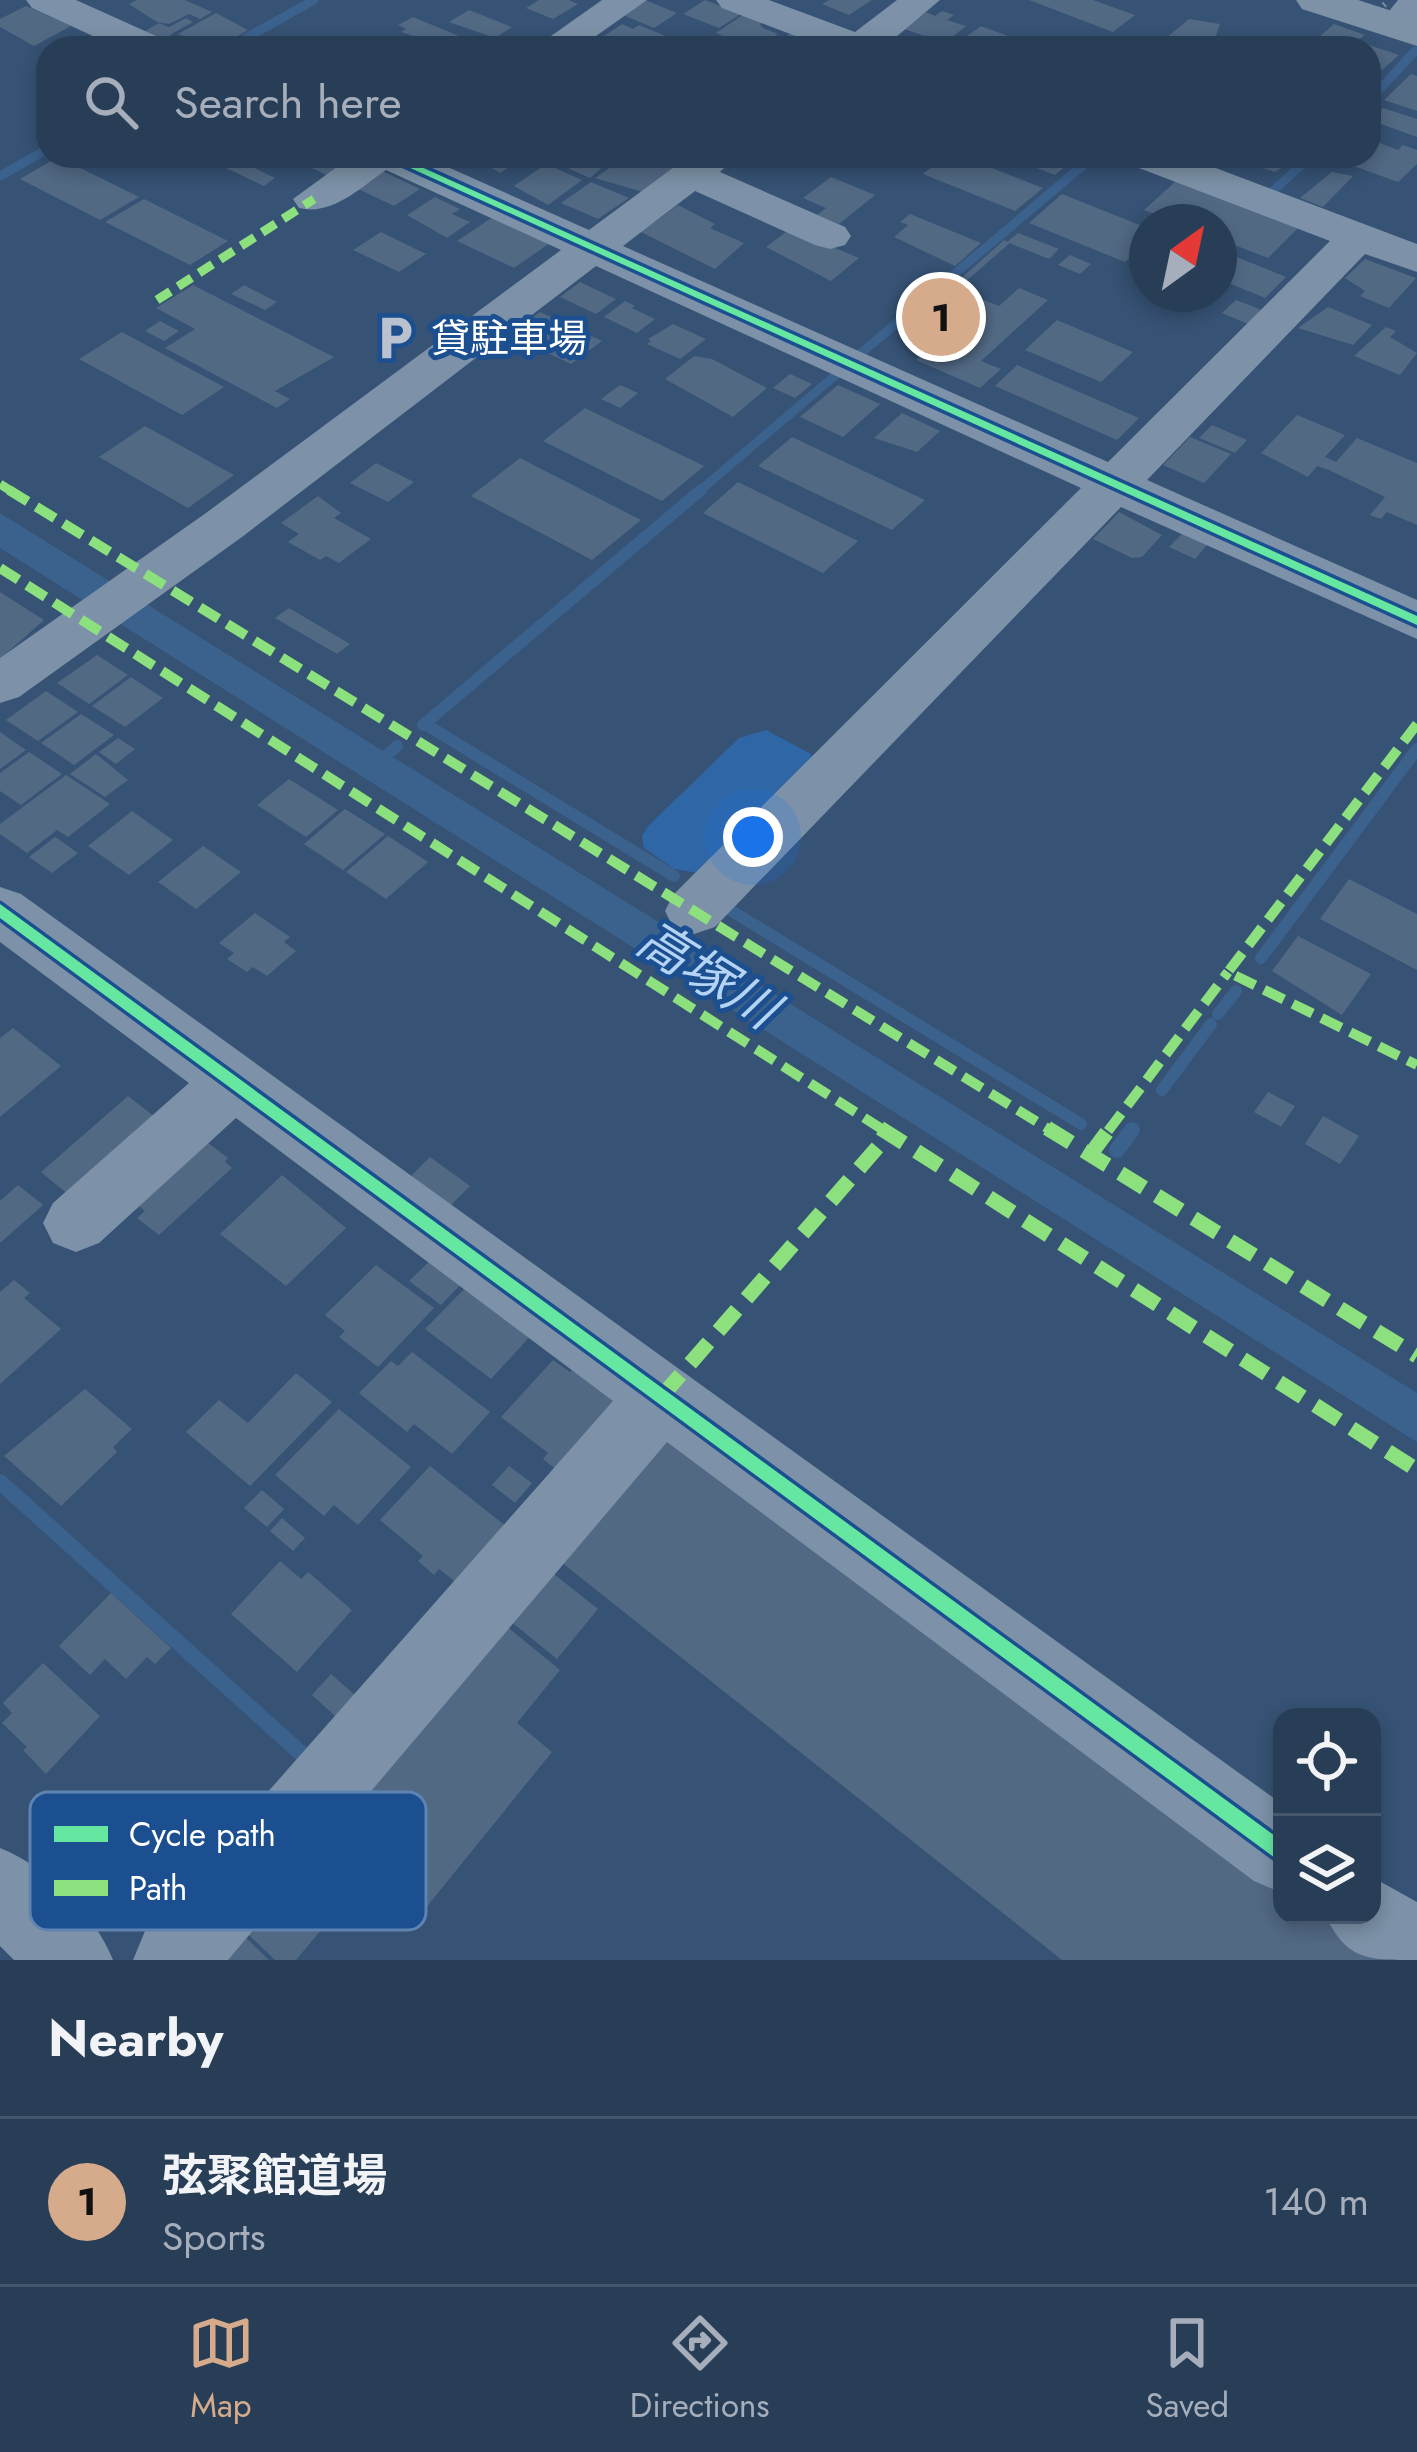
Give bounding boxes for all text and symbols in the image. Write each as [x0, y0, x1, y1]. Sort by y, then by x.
search box [36, 36, 1381, 168]
icon: search [78, 69, 144, 135]
text: Search here [174, 70, 402, 135]
north arrow [1129, 204, 1237, 312]
pin: 1 [902, 272, 980, 362]
place label: 貸駐車場 [431, 310, 587, 367]
parking icon: 貸駐車場 [370, 313, 420, 363]
your location [723, 807, 783, 867]
water label: 高塚川 [624, 902, 797, 1049]
map controls [1273, 1708, 1381, 1924]
button: locate [1273, 1708, 1381, 1816]
legend [30, 1792, 426, 1930]
text: Cycle path [129, 1811, 276, 1858]
button: layers [1273, 1816, 1381, 1924]
text: Path [129, 1865, 187, 1912]
text: Nearby [48, 2001, 223, 2075]
text: 弦聚館道場 [162, 2143, 387, 2208]
text: 1 [77, 2173, 97, 2230]
text: 140 m [1263, 2173, 1369, 2230]
text: Sports [162, 2208, 265, 2265]
tab: Map [188, 2310, 254, 2429]
tab: Directions [630, 2310, 770, 2429]
tab: Saved [1145, 2310, 1229, 2429]

